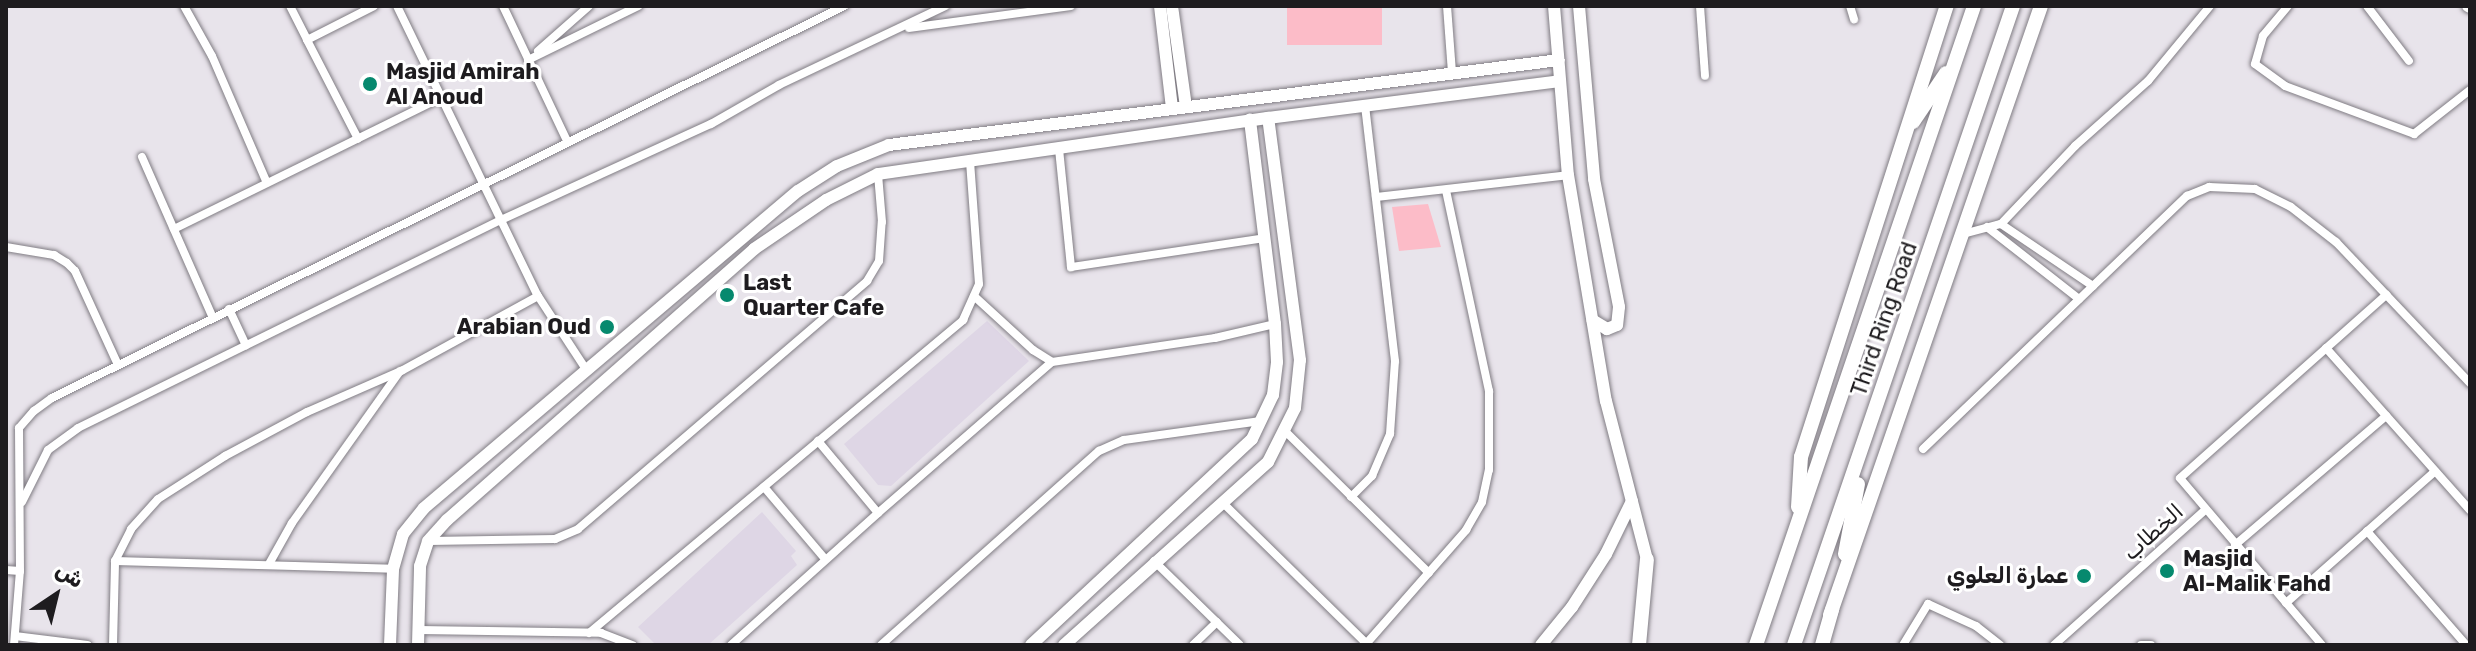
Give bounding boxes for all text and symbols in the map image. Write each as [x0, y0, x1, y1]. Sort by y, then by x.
place label: Masjid Amirah Al Anoud [386, 58, 540, 110]
marker: Masjid Amirah Al Anoud [361, 75, 379, 93]
street label: Third Ring Road [1845, 238, 1923, 400]
place label: Last Quarter Cafe [743, 269, 885, 320]
marker: Last Quarter Cafe [718, 286, 736, 304]
place label: Arabian Oud [457, 314, 591, 340]
marker: Arabian Oud [598, 318, 616, 336]
street label: الخطاب [2117, 498, 2189, 566]
place label: Masjid Al-Malik Fahd [2183, 545, 2331, 596]
north arrow [16, 555, 96, 635]
text: ش [51, 556, 89, 594]
marker: Masjid Al-Malik Fahd [2158, 562, 2176, 580]
place label: عمارة العلوي [1947, 563, 2068, 589]
marker: عمارة العلوي [2075, 567, 2093, 585]

